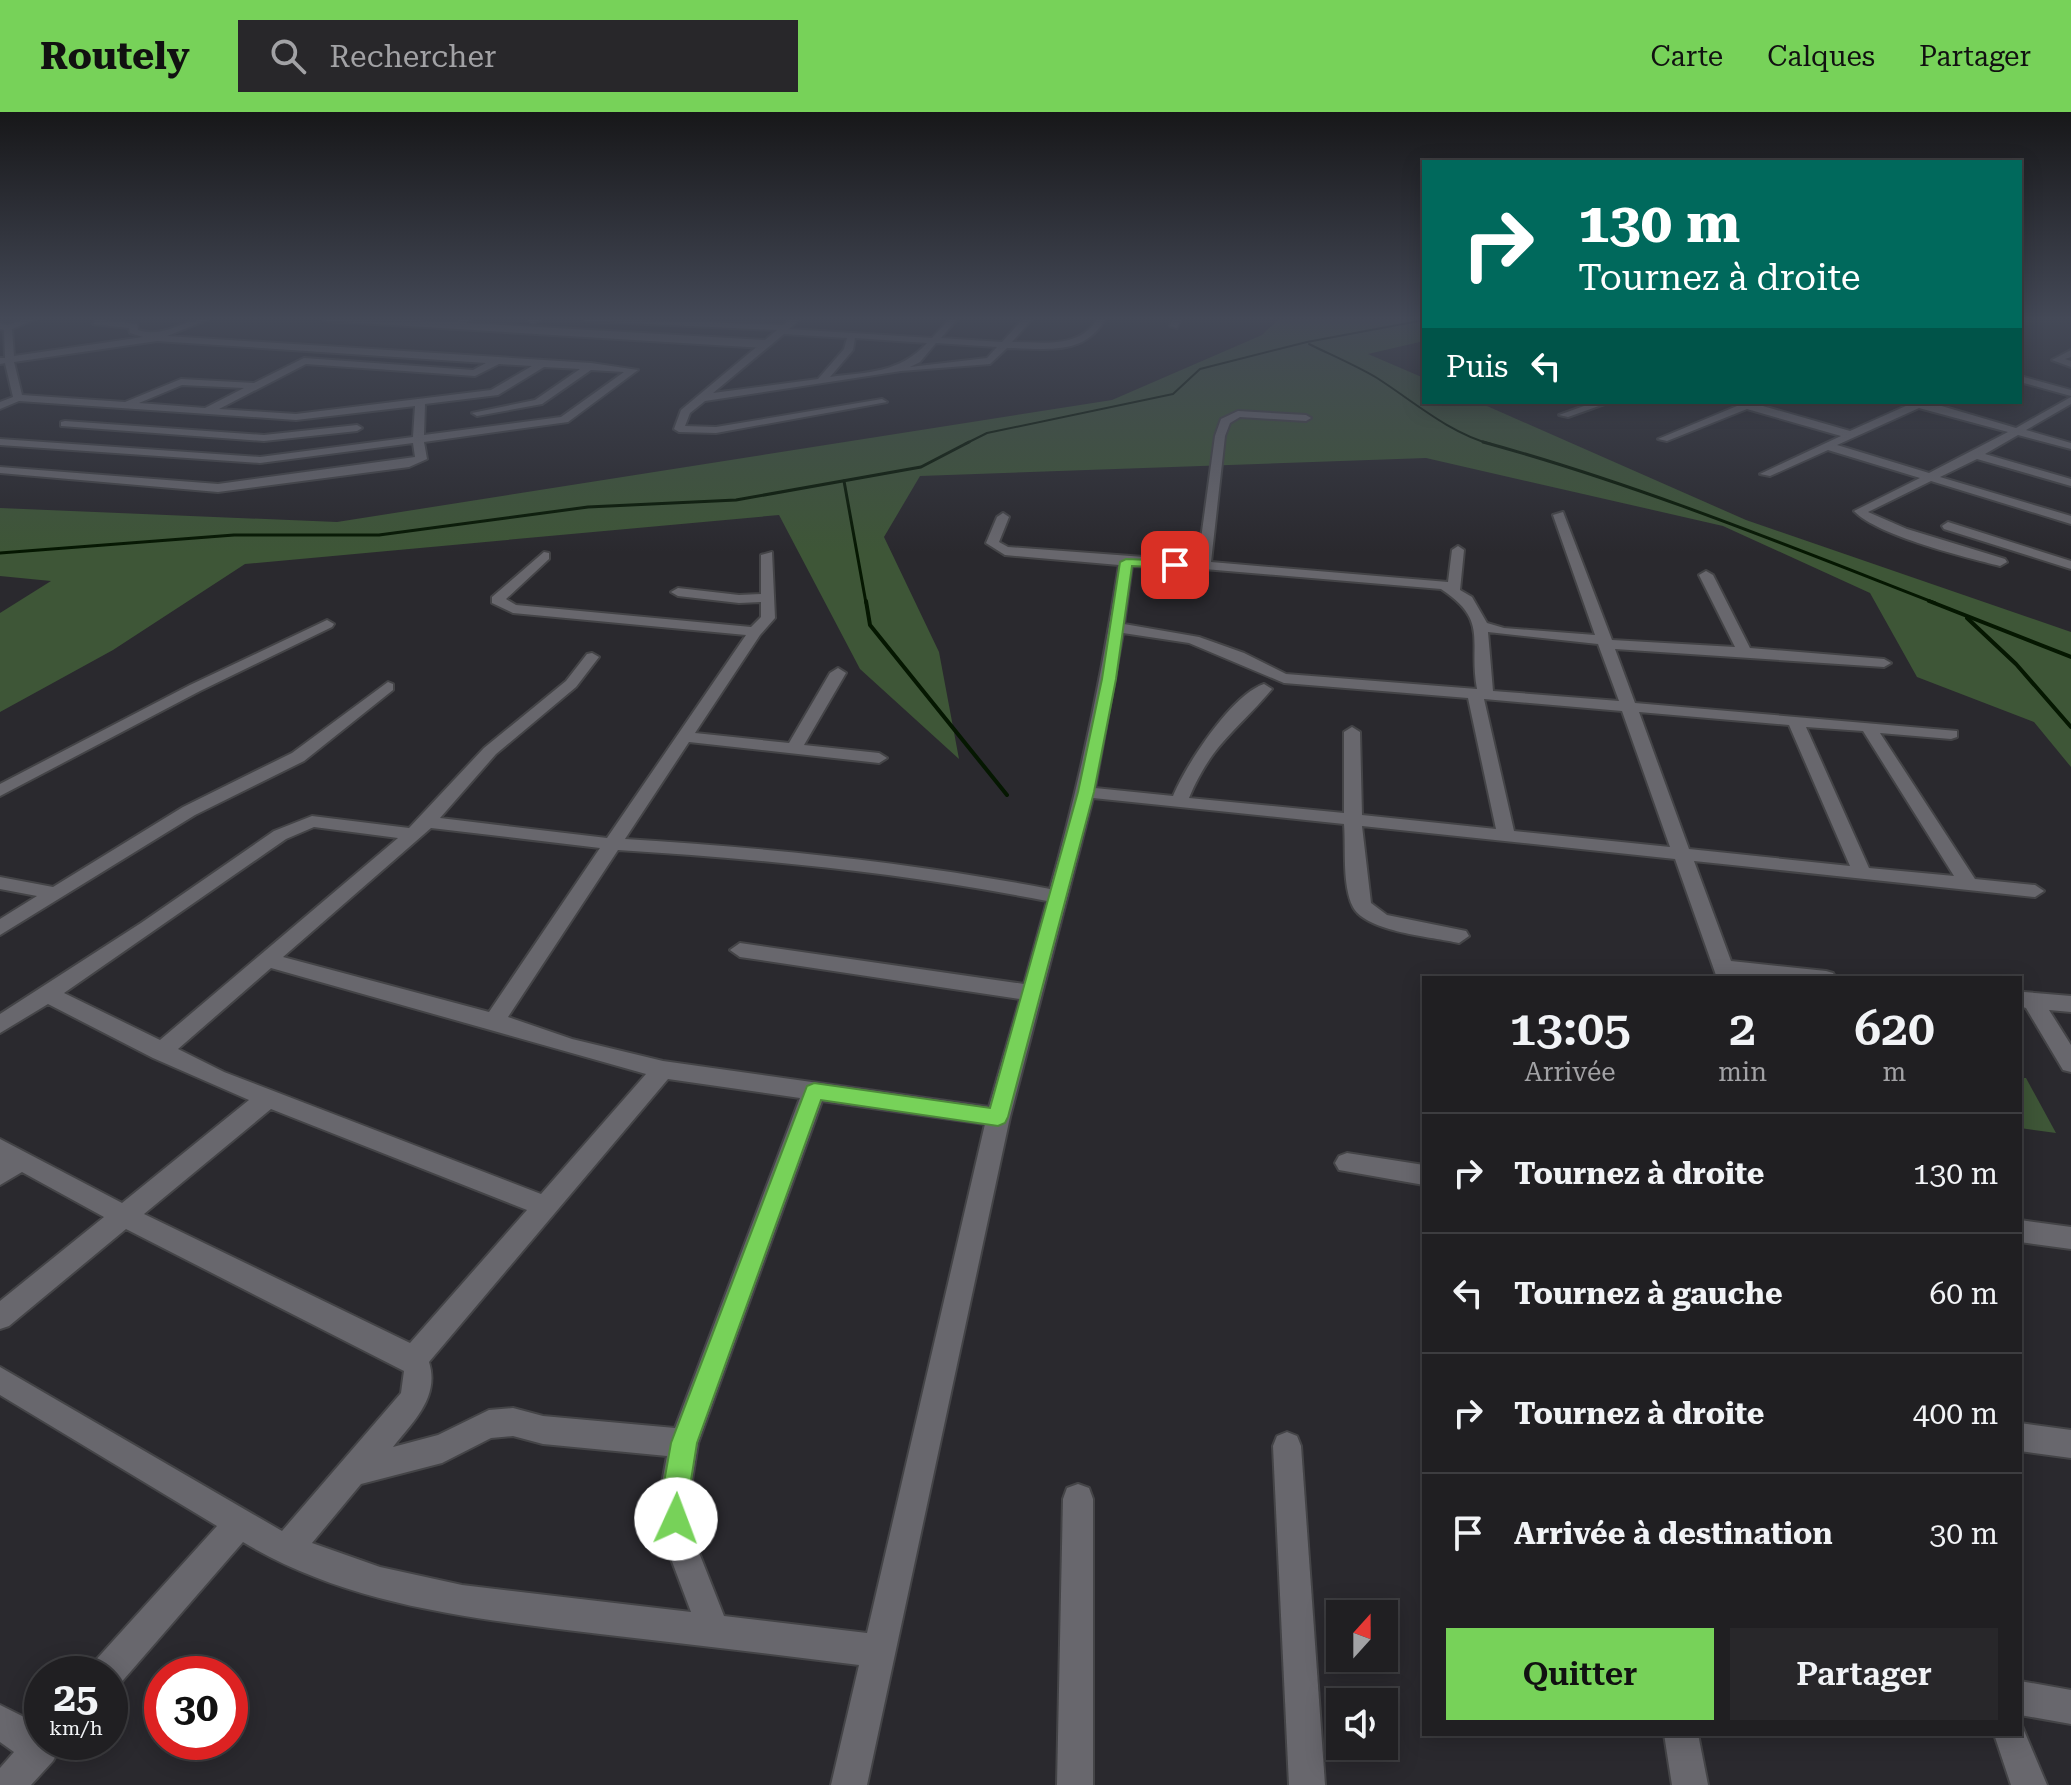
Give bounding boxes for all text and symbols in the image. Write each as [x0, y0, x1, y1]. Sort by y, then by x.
search box [238, 20, 798, 92]
text: Routely [40, 34, 190, 78]
icon: search [266, 34, 310, 78]
text: Rechercher [330, 39, 496, 74]
text: Carte [1651, 40, 1723, 73]
text: Calques [1767, 40, 1875, 73]
text: Partager [1919, 40, 2031, 73]
text: 130 m [1578, 190, 1740, 256]
icon: right [1446, 192, 1550, 296]
text: Tournez à droite [1578, 257, 1861, 299]
icon: left [1524, 344, 1568, 388]
text: Puis [1446, 349, 1508, 384]
pin [1141, 531, 1209, 599]
icon: arrive [1153, 543, 1197, 587]
text: 13:05 [1509, 1001, 1631, 1057]
text: 2 [1729, 1001, 1756, 1057]
text: 620 [1854, 1001, 1935, 1057]
text: Arrivée [1525, 1057, 1616, 1087]
text: min [1718, 1057, 1767, 1087]
text: m [1883, 1057, 1906, 1087]
icon: right [1446, 1151, 1490, 1195]
text: Tournez à droite [1514, 1156, 1764, 1191]
text: 130 m [1913, 1156, 1998, 1191]
icon: left [1446, 1271, 1490, 1315]
text: Tournez à gauche [1514, 1276, 1783, 1311]
text: 60 m [1929, 1276, 1998, 1311]
icon: right [1446, 1391, 1490, 1435]
text: Tournez à droite [1514, 1396, 1764, 1431]
text: 400 m [1913, 1396, 1998, 1431]
position arrow [634, 1477, 718, 1561]
icon: arrive [1446, 1511, 1490, 1555]
text: Arrivée à destination [1514, 1516, 1833, 1551]
text: 30 m [1929, 1516, 1998, 1551]
north arrow [1326, 1600, 1398, 1672]
map controls [1326, 1600, 1398, 1760]
button: Quitter [1446, 1628, 1714, 1720]
button: Partager [1730, 1628, 1998, 1720]
speed limit sign: 30 [144, 1656, 248, 1760]
text: 25 [54, 1674, 98, 1721]
button: sound [1326, 1688, 1398, 1760]
text: km/h [49, 1716, 103, 1740]

